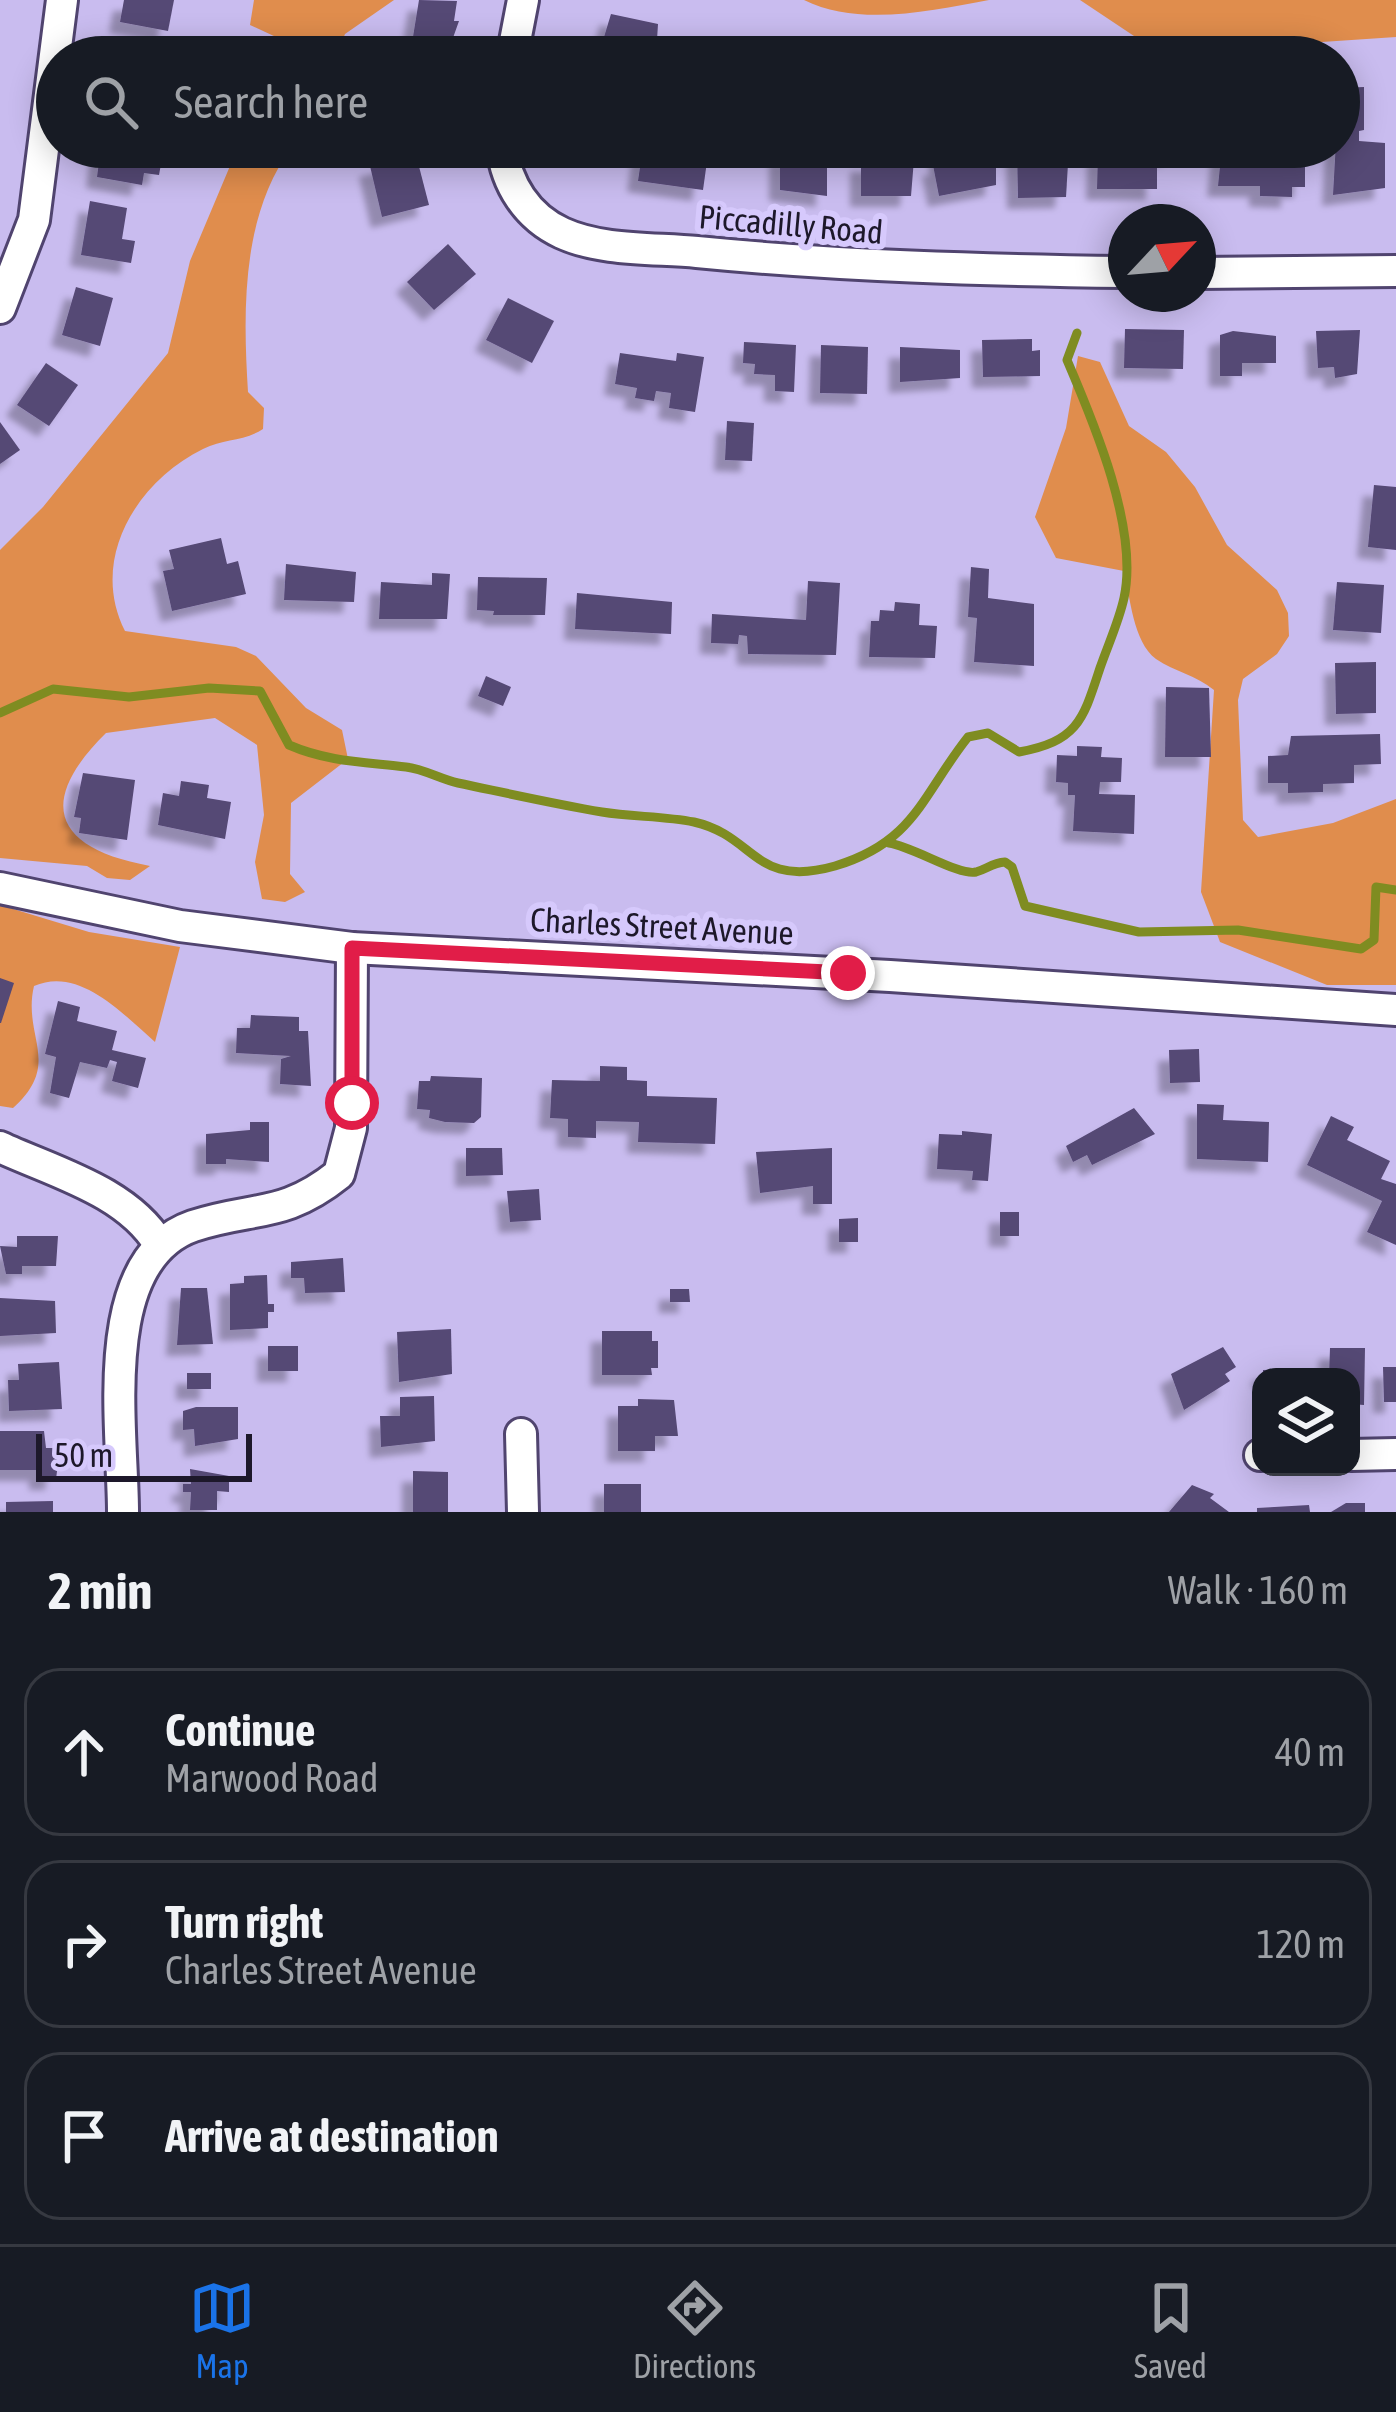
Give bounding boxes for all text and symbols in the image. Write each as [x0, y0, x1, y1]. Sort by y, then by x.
search box [36, 36, 1360, 168]
icon: search [78, 69, 144, 135]
text: Search here [174, 76, 368, 128]
street label: Piccadilly Road [698, 197, 884, 251]
north arrow [1108, 204, 1216, 312]
street label: Charles Street Avenue [529, 900, 795, 952]
route end [821, 946, 875, 1000]
route start [325, 1076, 379, 1130]
map controls [1252, 1368, 1360, 1476]
button: layers [1252, 1368, 1360, 1476]
scale bar [36, 1428, 252, 1481]
text: 50 m [54, 1436, 113, 1474]
text: 2 min [48, 1561, 152, 1620]
text: Walk · 160 m [1168, 1568, 1348, 1612]
text: Continue [165, 1704, 316, 1756]
icon: ahead [51, 1719, 117, 1785]
text: 40 m [1275, 1730, 1345, 1774]
text: Marwood Road [165, 1756, 379, 1800]
text: Turn right [165, 1896, 323, 1948]
icon: right [51, 1911, 117, 1977]
text: 120 m [1257, 1922, 1345, 1966]
text: Charles Street Avenue [165, 1948, 477, 1992]
icon: arrive [51, 2103, 117, 2169]
text: Arrive at destination [165, 2110, 499, 2162]
tab: Map [189, 2275, 255, 2385]
tab: Directions [633, 2275, 756, 2385]
tab: Saved [1134, 2275, 1207, 2385]

